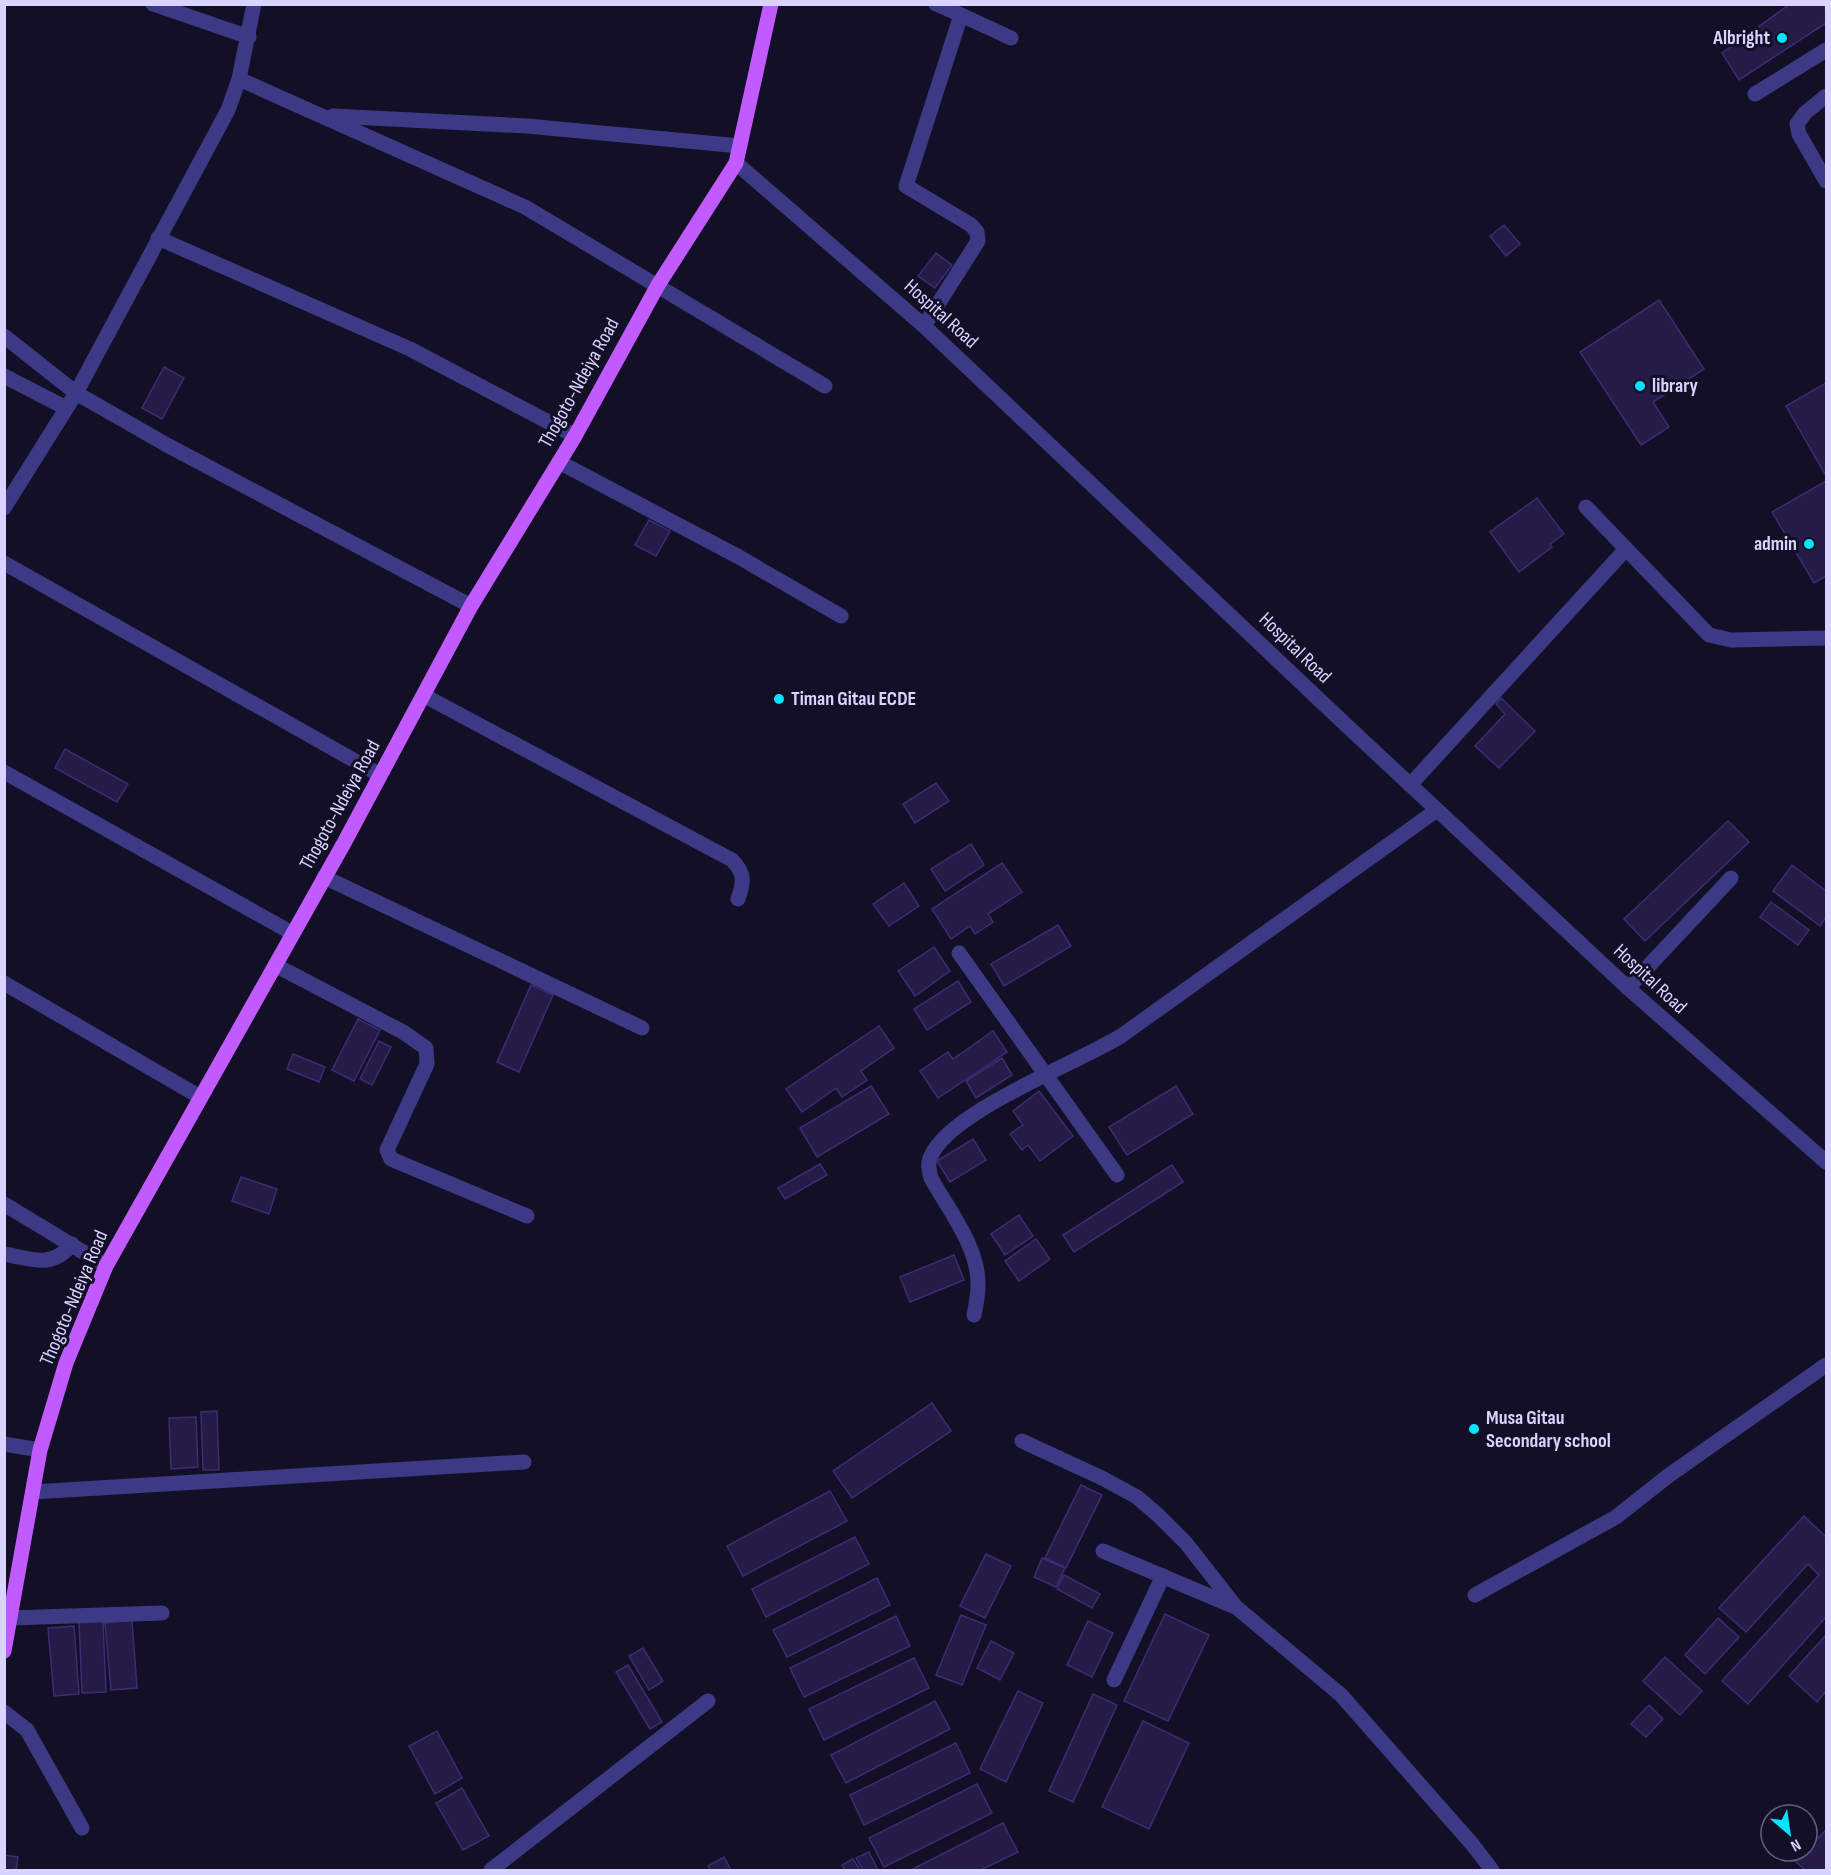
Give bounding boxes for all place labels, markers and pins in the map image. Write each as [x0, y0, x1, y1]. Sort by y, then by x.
place label: Albright [1712, 26, 1770, 50]
marker: Albright [1775, 31, 1789, 45]
place label: library [1652, 374, 1699, 398]
marker: library [1633, 379, 1647, 393]
place label: admin [1754, 532, 1797, 556]
marker: admin [1802, 537, 1816, 551]
place label: Timan Gitau ECDE [791, 687, 916, 711]
marker: Timan Gitau ECDE [772, 692, 786, 706]
place label: Musa Gitau Secondary school [1486, 1406, 1611, 1453]
marker: Musa Gitau Secondary school [1467, 1422, 1481, 1436]

